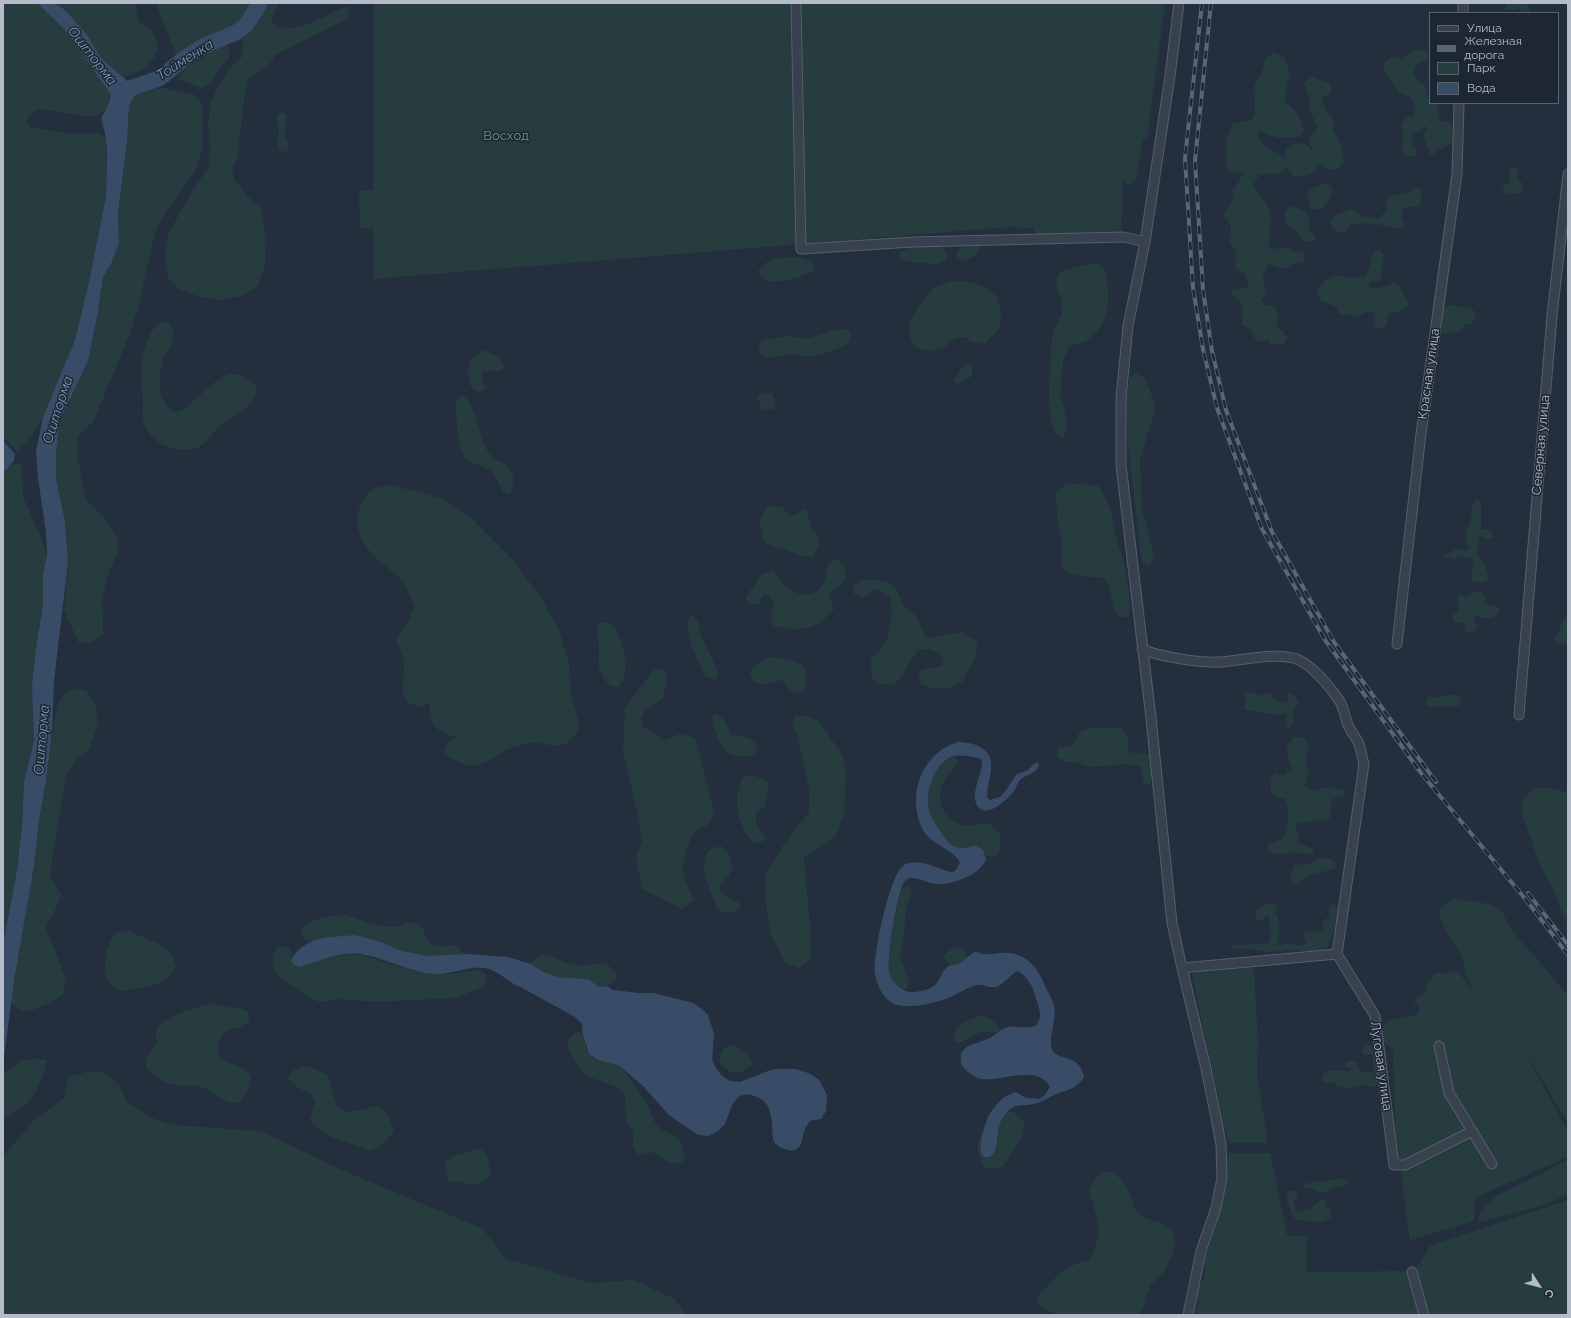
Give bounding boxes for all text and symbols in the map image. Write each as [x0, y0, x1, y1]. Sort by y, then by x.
legend [1429, 12, 1559, 104]
text: Улица [1467, 21, 1502, 35]
water label: Ошторма [64, 23, 120, 89]
text: Железная дорога [1464, 34, 1522, 62]
water label: Тойменка [154, 36, 216, 84]
text: Парк [1467, 61, 1496, 75]
text: Вода [1467, 81, 1496, 95]
park label: Восход [483, 128, 529, 144]
street label: Красная улица [1415, 327, 1443, 421]
water label: Ошторма [39, 374, 77, 446]
street label: Северная улица [1529, 394, 1553, 496]
water label: Ошторма [31, 704, 53, 776]
street label: Луговая улица [1367, 1020, 1395, 1112]
north arrow [1519, 1266, 1559, 1306]
text: С [1542, 1286, 1557, 1300]

